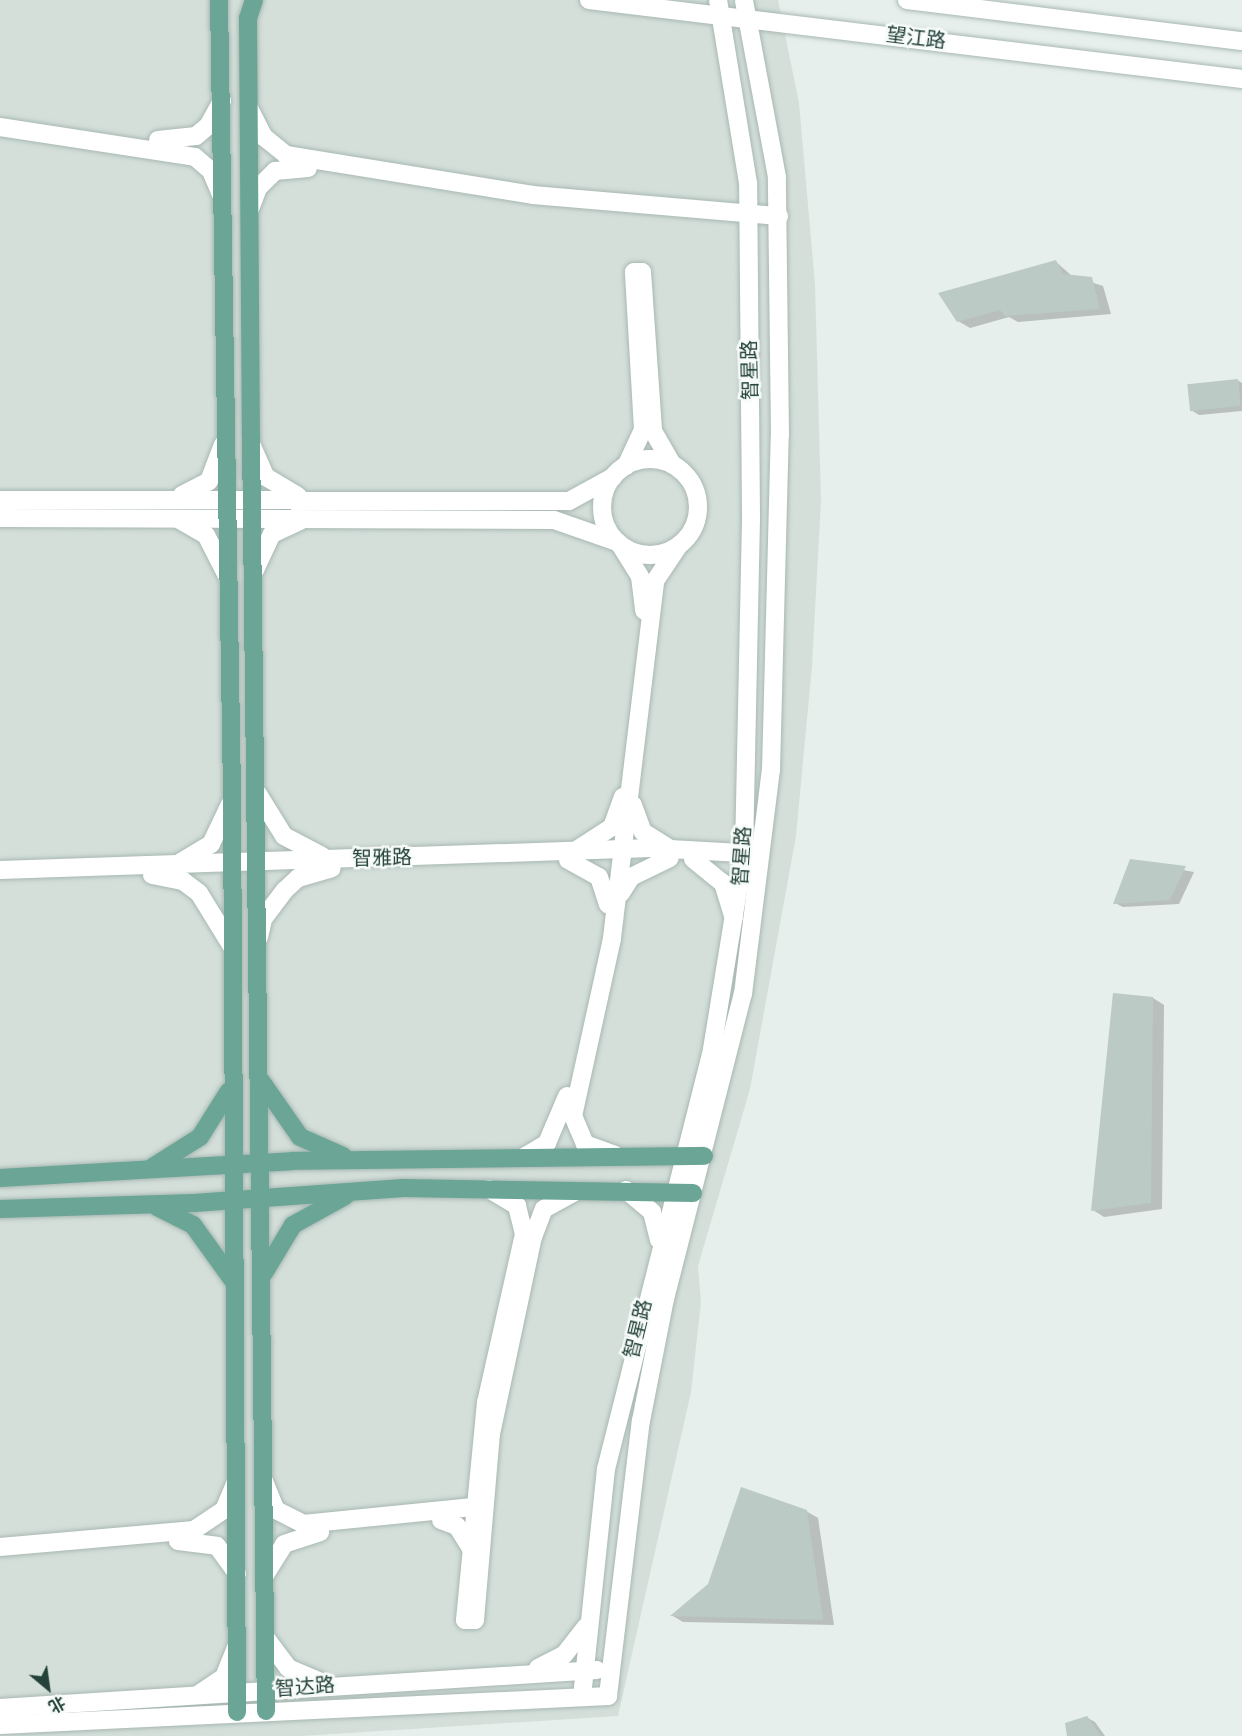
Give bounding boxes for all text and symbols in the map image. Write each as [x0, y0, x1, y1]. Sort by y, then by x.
street label: 望江路 [885, 22, 947, 54]
street label: 智星路 [737, 340, 763, 400]
street label: 智星路 [728, 825, 756, 887]
street label: 智雅路 [352, 845, 412, 871]
street label: 智星路 [619, 1297, 657, 1361]
north arrow [18, 1658, 78, 1718]
street label: 智达路 [274, 1673, 336, 1701]
text: 北 [45, 1692, 69, 1716]

